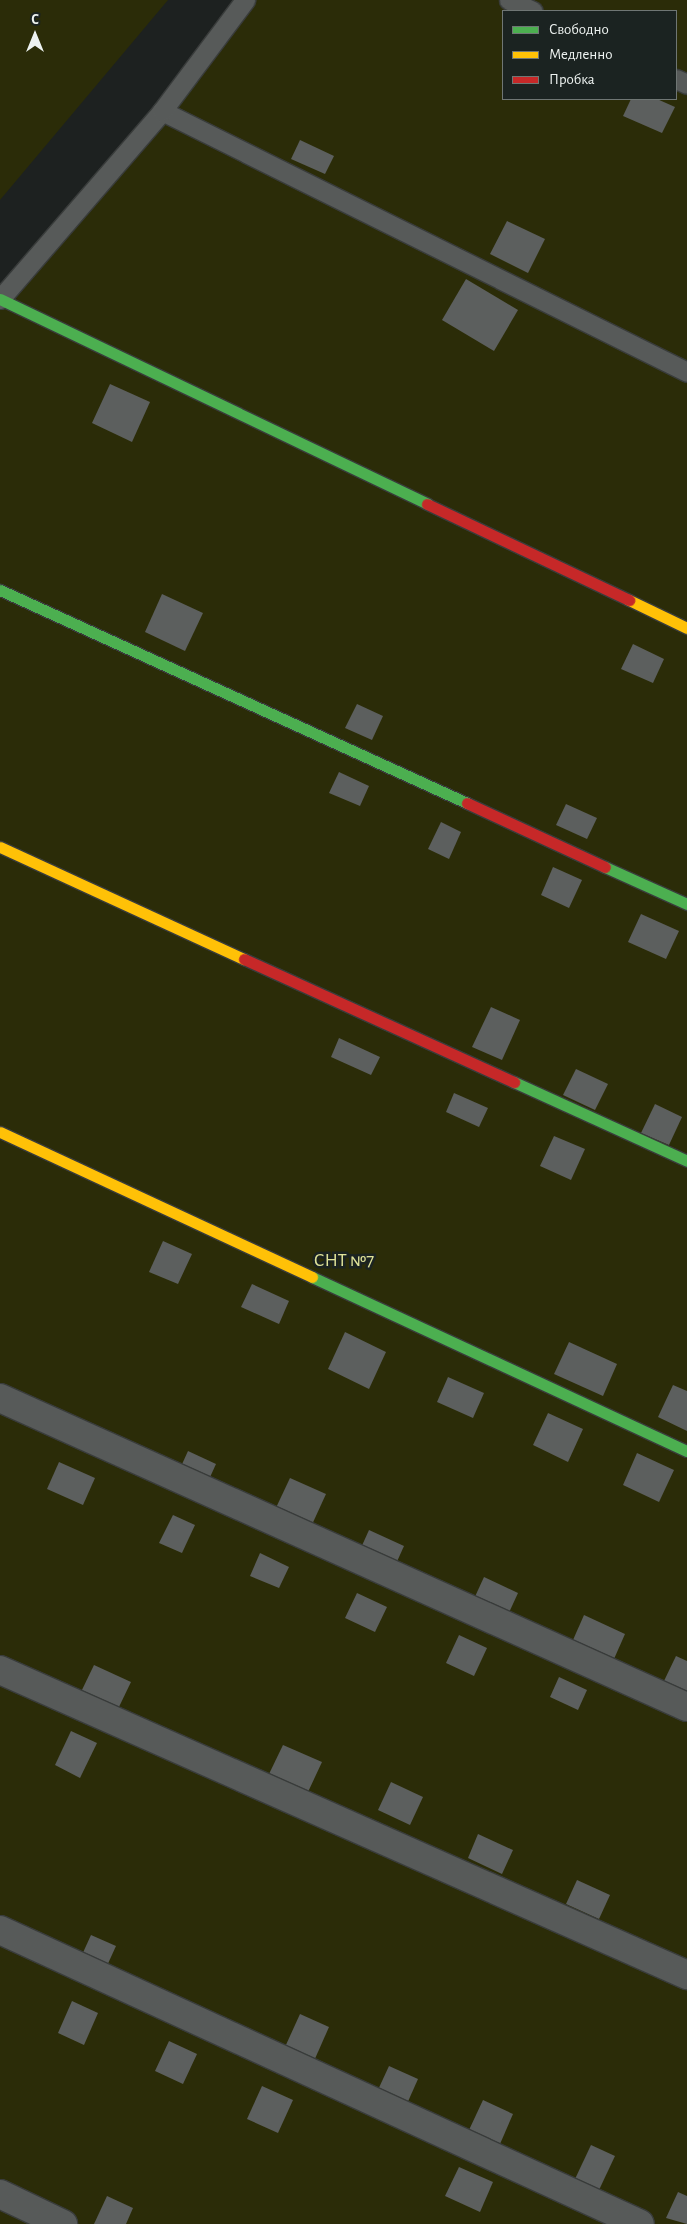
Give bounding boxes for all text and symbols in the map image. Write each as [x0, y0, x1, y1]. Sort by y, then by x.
north arrow [10, 10, 60, 60]
legend [502, 10, 677, 100]
text: С [31, 13, 39, 27]
text: Свободно [549, 22, 609, 37]
text: Медленно [549, 47, 613, 62]
text: Пробка [549, 72, 595, 87]
park label: СНТ №7 [314, 1250, 374, 1272]

